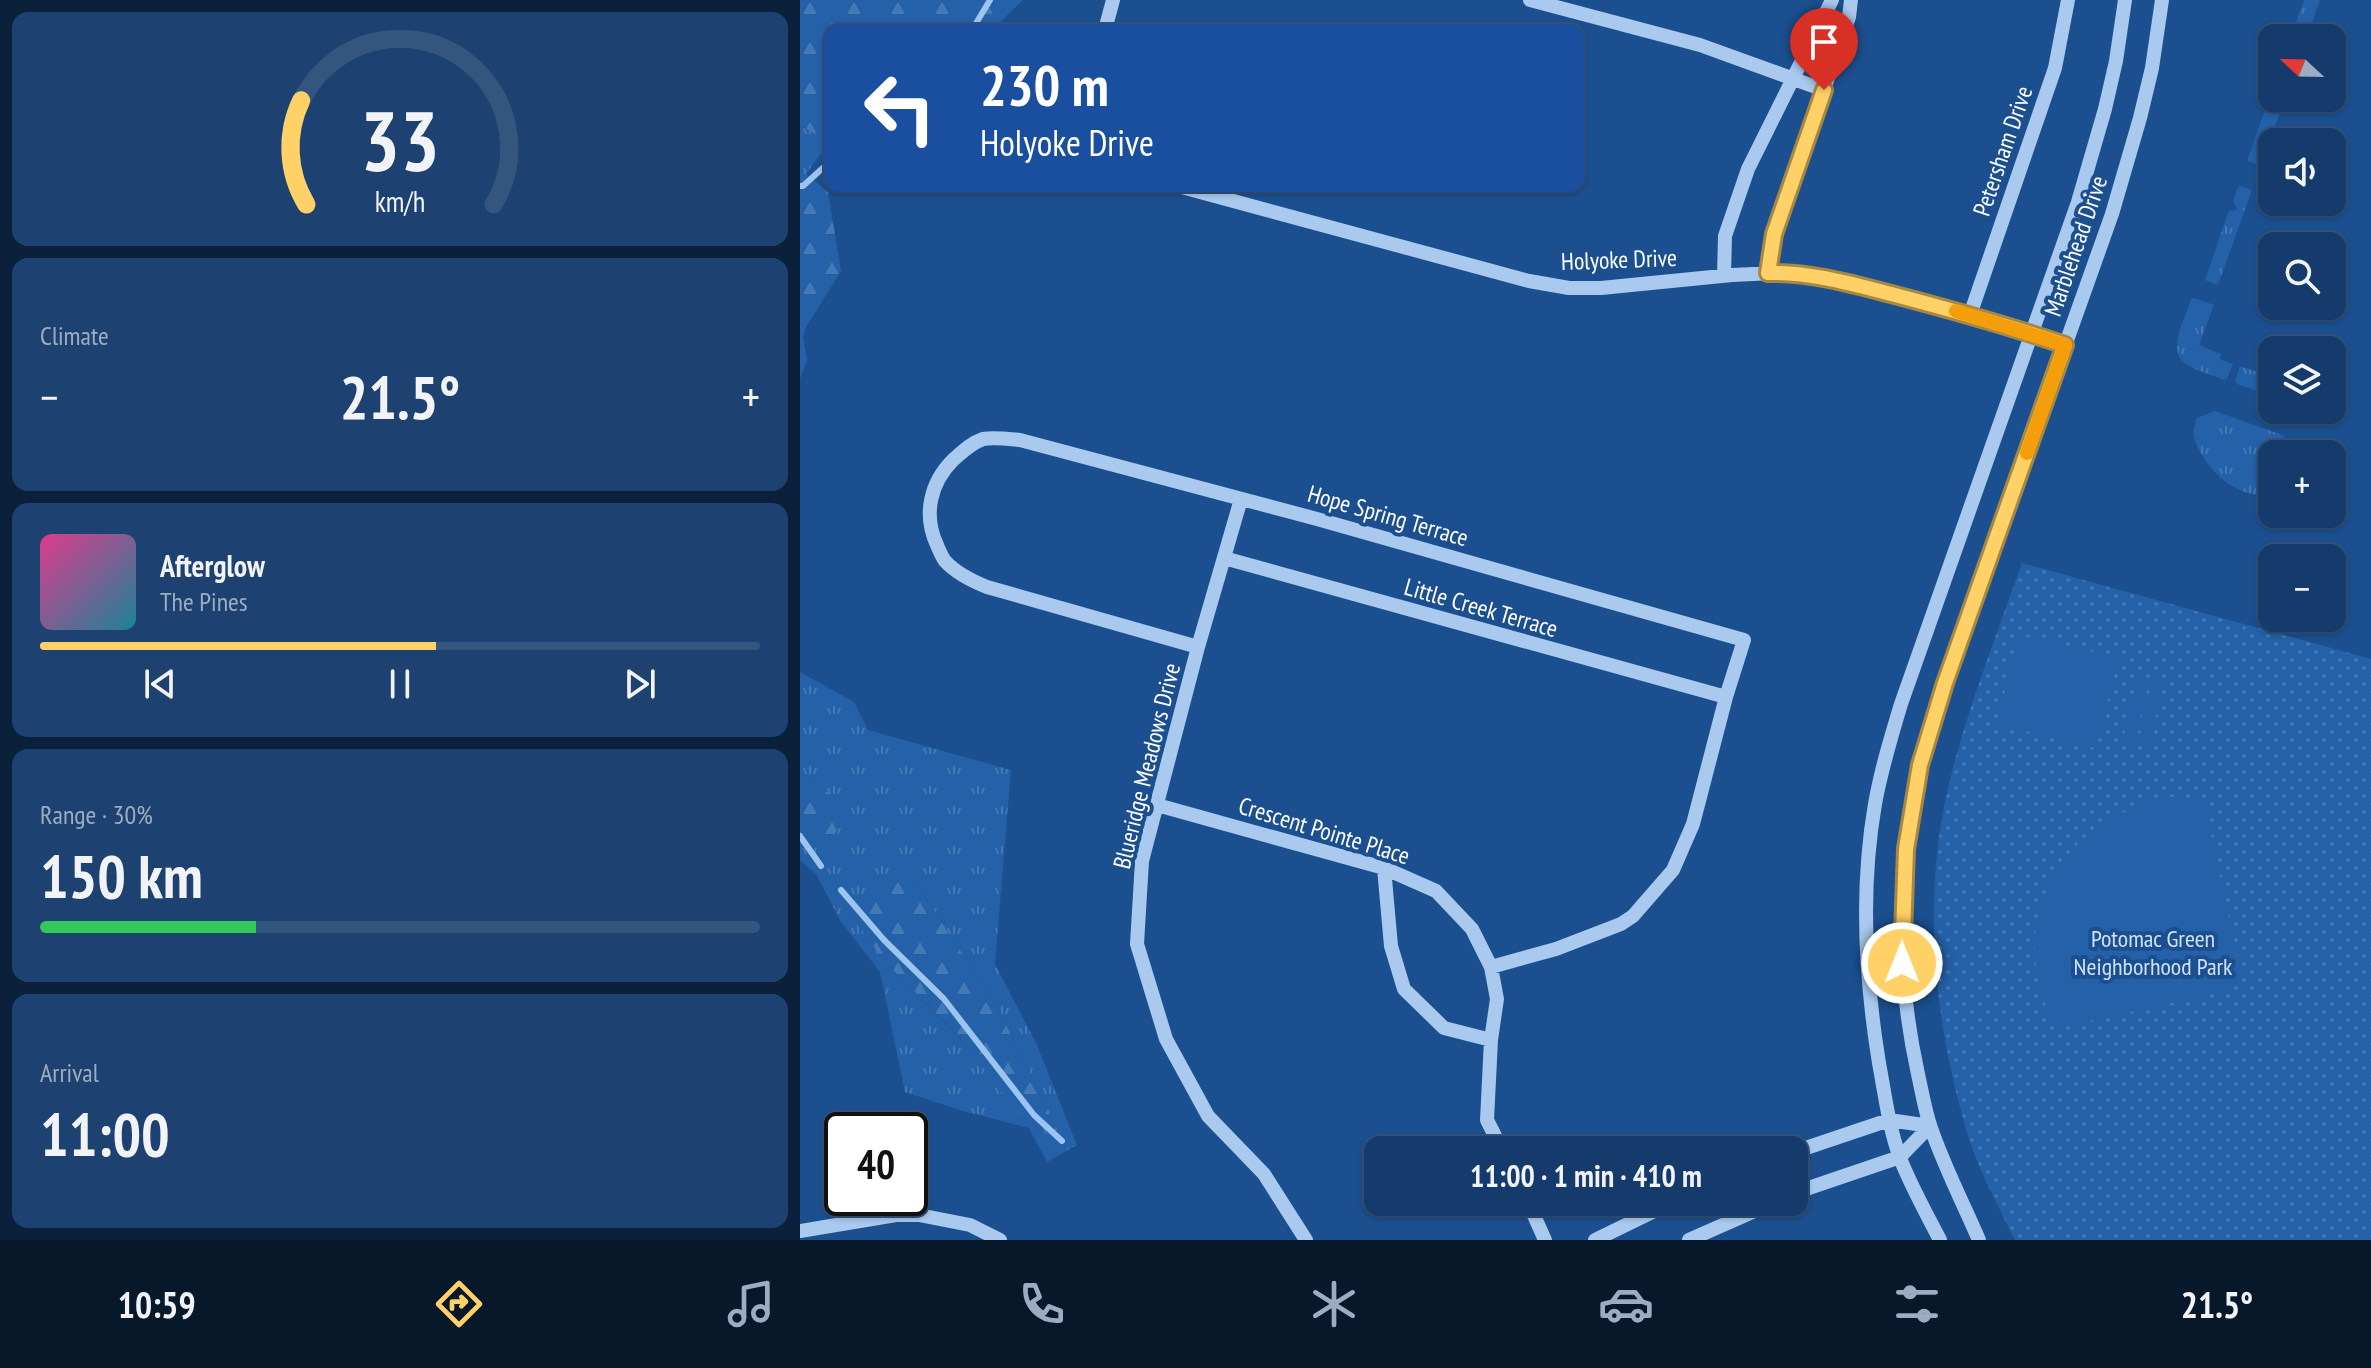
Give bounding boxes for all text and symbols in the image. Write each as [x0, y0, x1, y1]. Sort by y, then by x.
pin [1790, 8, 1858, 90]
icon: arrive [1802, 20, 1846, 64]
north arrow [2258, 24, 2346, 112]
map controls [2258, 24, 2346, 632]
text: 230 m [980, 49, 1109, 121]
icon: left [848, 56, 952, 160]
street label: Petersham Drive [1966, 82, 2039, 220]
text: 33 [360, 85, 440, 193]
text: Holyoke Drive [980, 119, 1154, 166]
button: sound [2258, 128, 2346, 216]
street label: Marblehead Drive [2037, 172, 2114, 320]
text: km/h [375, 183, 425, 220]
button: search [2258, 232, 2346, 320]
street label: Holyoke Drive [1561, 242, 1677, 277]
text: Climate [40, 319, 109, 352]
button: layers [2258, 336, 2346, 424]
text: 21.5° [340, 358, 460, 436]
text: − [40, 368, 58, 425]
text: + [742, 368, 760, 425]
button: + [2258, 440, 2346, 528]
street label: Hope Spring Terrace [1304, 478, 1472, 553]
button: − [2258, 544, 2346, 632]
text: Afterglow [160, 546, 265, 585]
street label: Little Creek Terrace [1401, 571, 1561, 644]
text: The Pines [160, 585, 248, 618]
street label: Blueridge Meadows Drive [1106, 660, 1187, 872]
icon: previous [138, 662, 182, 706]
icon: pause [378, 662, 422, 706]
icon: next [618, 662, 662, 706]
street label: Crescent Pointe Place [1235, 790, 1413, 871]
text: Range · 30% [40, 798, 153, 831]
text: 150 km [40, 837, 203, 915]
position arrow [1860, 921, 1944, 1005]
park label: Potomac Green Neighborhood Park [2074, 923, 2233, 982]
text: Arrival [40, 1056, 99, 1089]
text: 11:00 [40, 1095, 170, 1173]
speed limit sign: 40 [824, 1112, 928, 1216]
text: 11:00 · 1 min · 410 m [1470, 1156, 1702, 1195]
icon: directions [431, 1276, 487, 1332]
icon: music [723, 1276, 779, 1332]
icon: phone [1014, 1276, 1070, 1332]
icon: climate [1306, 1276, 1362, 1332]
icon: car [1598, 1276, 1654, 1332]
icon: filters [1889, 1276, 1945, 1332]
text: 10:59 [118, 1281, 196, 1328]
text: 21.5° [2181, 1281, 2253, 1328]

